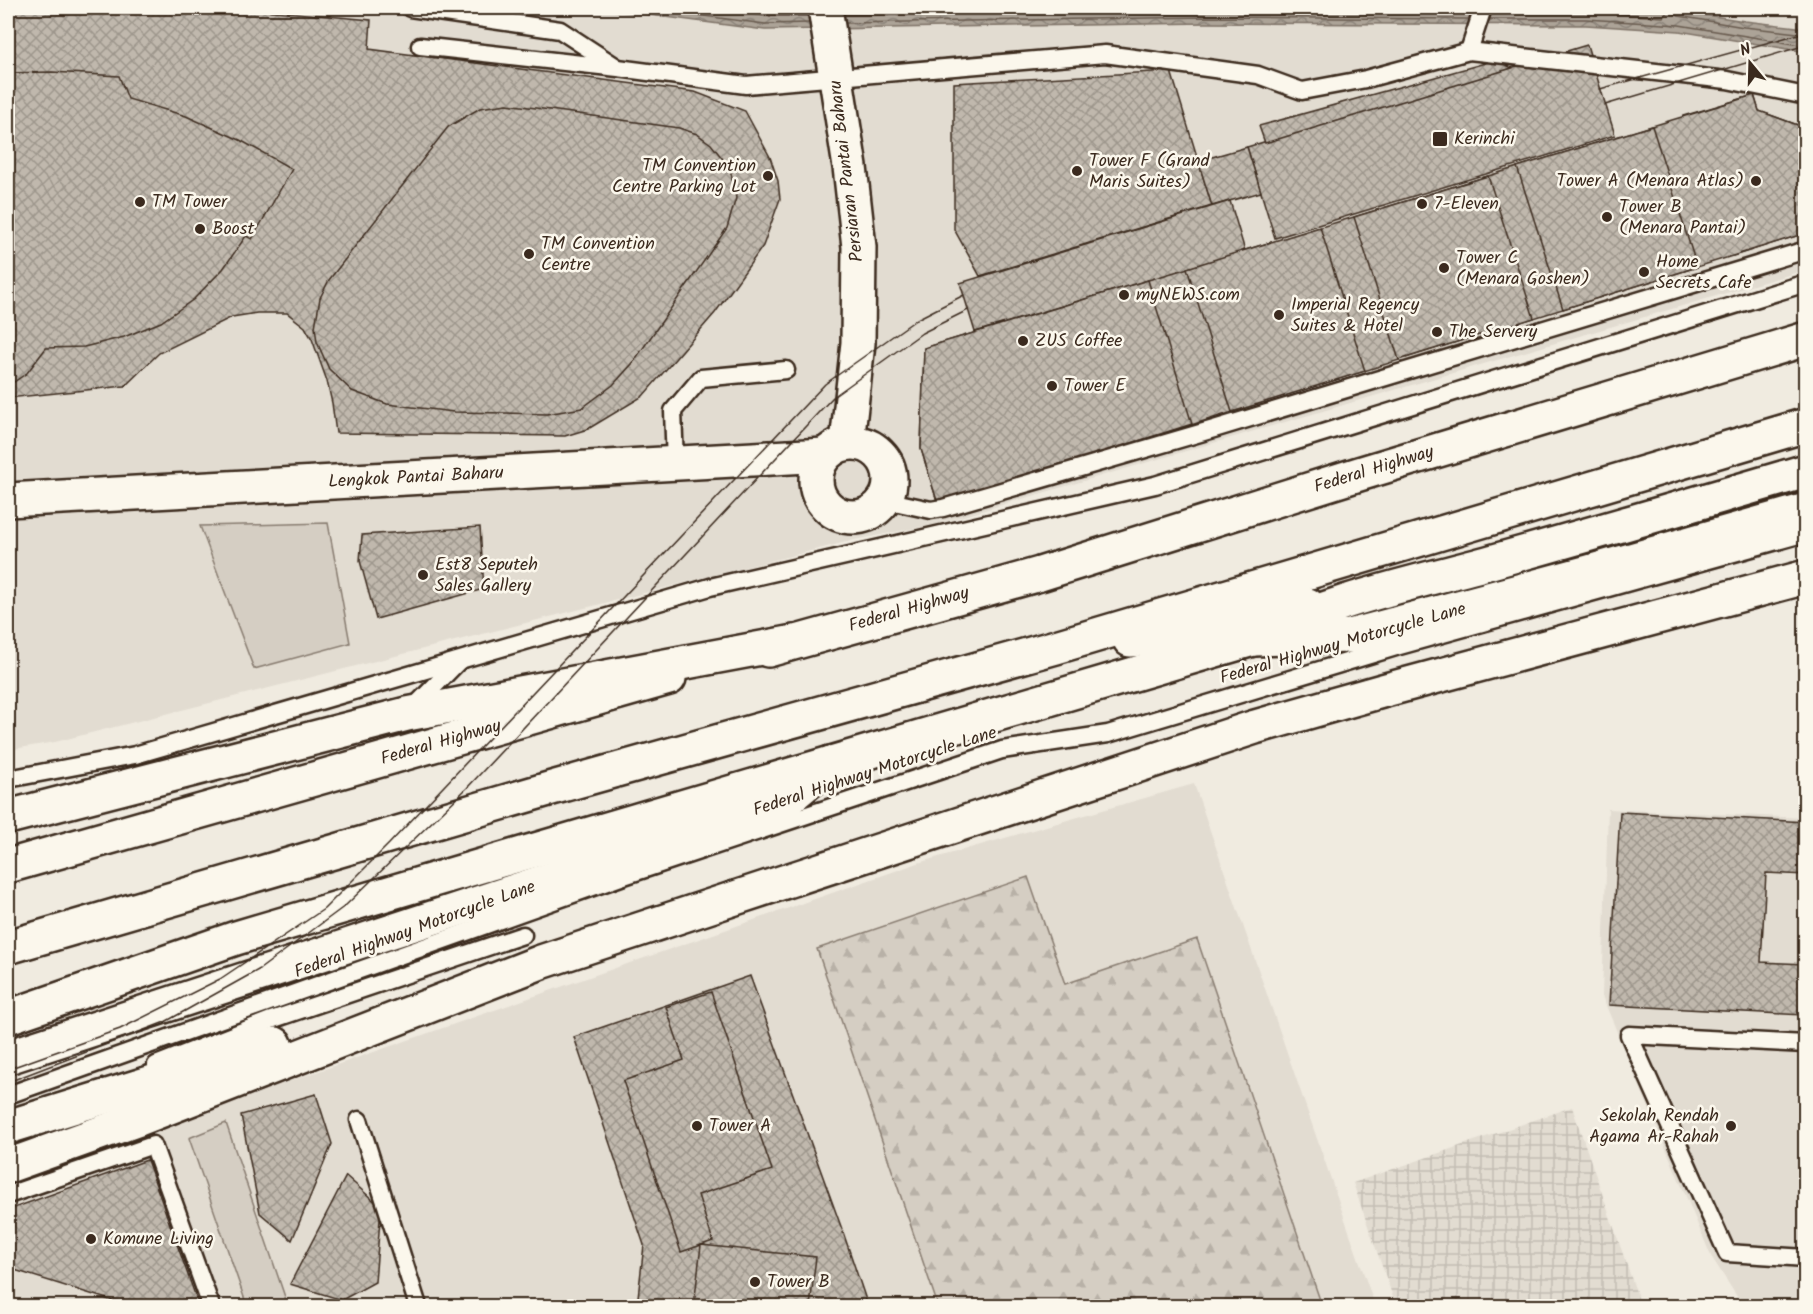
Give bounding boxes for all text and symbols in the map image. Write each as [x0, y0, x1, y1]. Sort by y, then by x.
north arrow [1720, 33, 1780, 93]
text: N [1737, 37, 1754, 64]
street label: Persiaran Pantai Baharu [821, 78, 873, 263]
place label: Kerinchi [1454, 125, 1515, 154]
marker: Kerinchi [1431, 130, 1449, 148]
place label: Tower F (Grand Maris Suites) [1089, 147, 1211, 197]
place label: TM Convention Centre Parking Lot [612, 152, 757, 202]
marker: Tower F (Grand Maris Suites) [1070, 164, 1084, 178]
place label: Tower A (Menara Atlas) [1556, 167, 1744, 196]
marker: TM Convention Centre Parking Lot [761, 169, 775, 183]
marker: Tower A (Menara Atlas) [1749, 174, 1763, 188]
place label: TM Tower [152, 188, 228, 217]
place label: 7-Eleven [1434, 190, 1499, 219]
place label: Tower B (Menara Pantai) [1619, 193, 1746, 243]
marker: TM Tower [133, 195, 147, 209]
marker: 7-Eleven [1415, 197, 1429, 211]
marker: Tower B (Menara Pantai) [1600, 210, 1614, 224]
place label: Boost [212, 215, 255, 244]
marker: Boost [193, 222, 207, 236]
place label: TM Convention Centre [541, 230, 655, 280]
place label: Tower C (Menara Goshen) [1456, 244, 1590, 294]
marker: TM Convention Centre [522, 247, 536, 261]
place label: Home Secrets Cafe [1656, 248, 1752, 298]
marker: Tower C (Menara Goshen) [1437, 261, 1451, 275]
marker: Home Secrets Cafe [1637, 265, 1651, 279]
place label: myNEWS.com [1136, 281, 1240, 310]
marker: myNEWS.com [1117, 288, 1131, 302]
place label: Imperial Regency Suites & Hotel [1291, 291, 1420, 341]
marker: Imperial Regency Suites & Hotel [1272, 308, 1286, 322]
place label: The Servery [1449, 318, 1538, 347]
marker: The Servery [1430, 325, 1444, 339]
place label: ZUS Coffee [1035, 327, 1122, 356]
marker: ZUS Coffee [1016, 334, 1030, 348]
place label: Tower E [1064, 372, 1126, 401]
marker: Tower E [1045, 379, 1059, 393]
street label: Federal Highway [1310, 438, 1438, 502]
street label: Lengkok Pantai Baharu [328, 459, 505, 497]
place label: Est8 Seputeh Sales Gallery [435, 551, 538, 601]
marker: Est8 Seputeh Sales Gallery [416, 568, 430, 582]
street label: Federal Highway [845, 579, 973, 641]
street label: Federal Highway Motorcycle Lane [1216, 595, 1470, 693]
street label: Federal Highway [377, 712, 505, 774]
street label: Federal Highway Motorcycle Lane [749, 719, 1001, 825]
street label: Federal Highway Motorcycle Lane [290, 873, 540, 987]
place label: Sekolah Rendah Agama Ar-Rahah [1589, 1102, 1719, 1152]
place label: Tower A [709, 1112, 771, 1141]
marker: Tower A [690, 1119, 704, 1133]
marker: Sekolah Rendah Agama Ar-Rahah [1724, 1119, 1738, 1133]
place label: Komune Living [103, 1225, 214, 1254]
marker: Komune Living [84, 1232, 98, 1246]
place label: Tower B [767, 1268, 830, 1297]
marker: Tower B [748, 1275, 762, 1289]

